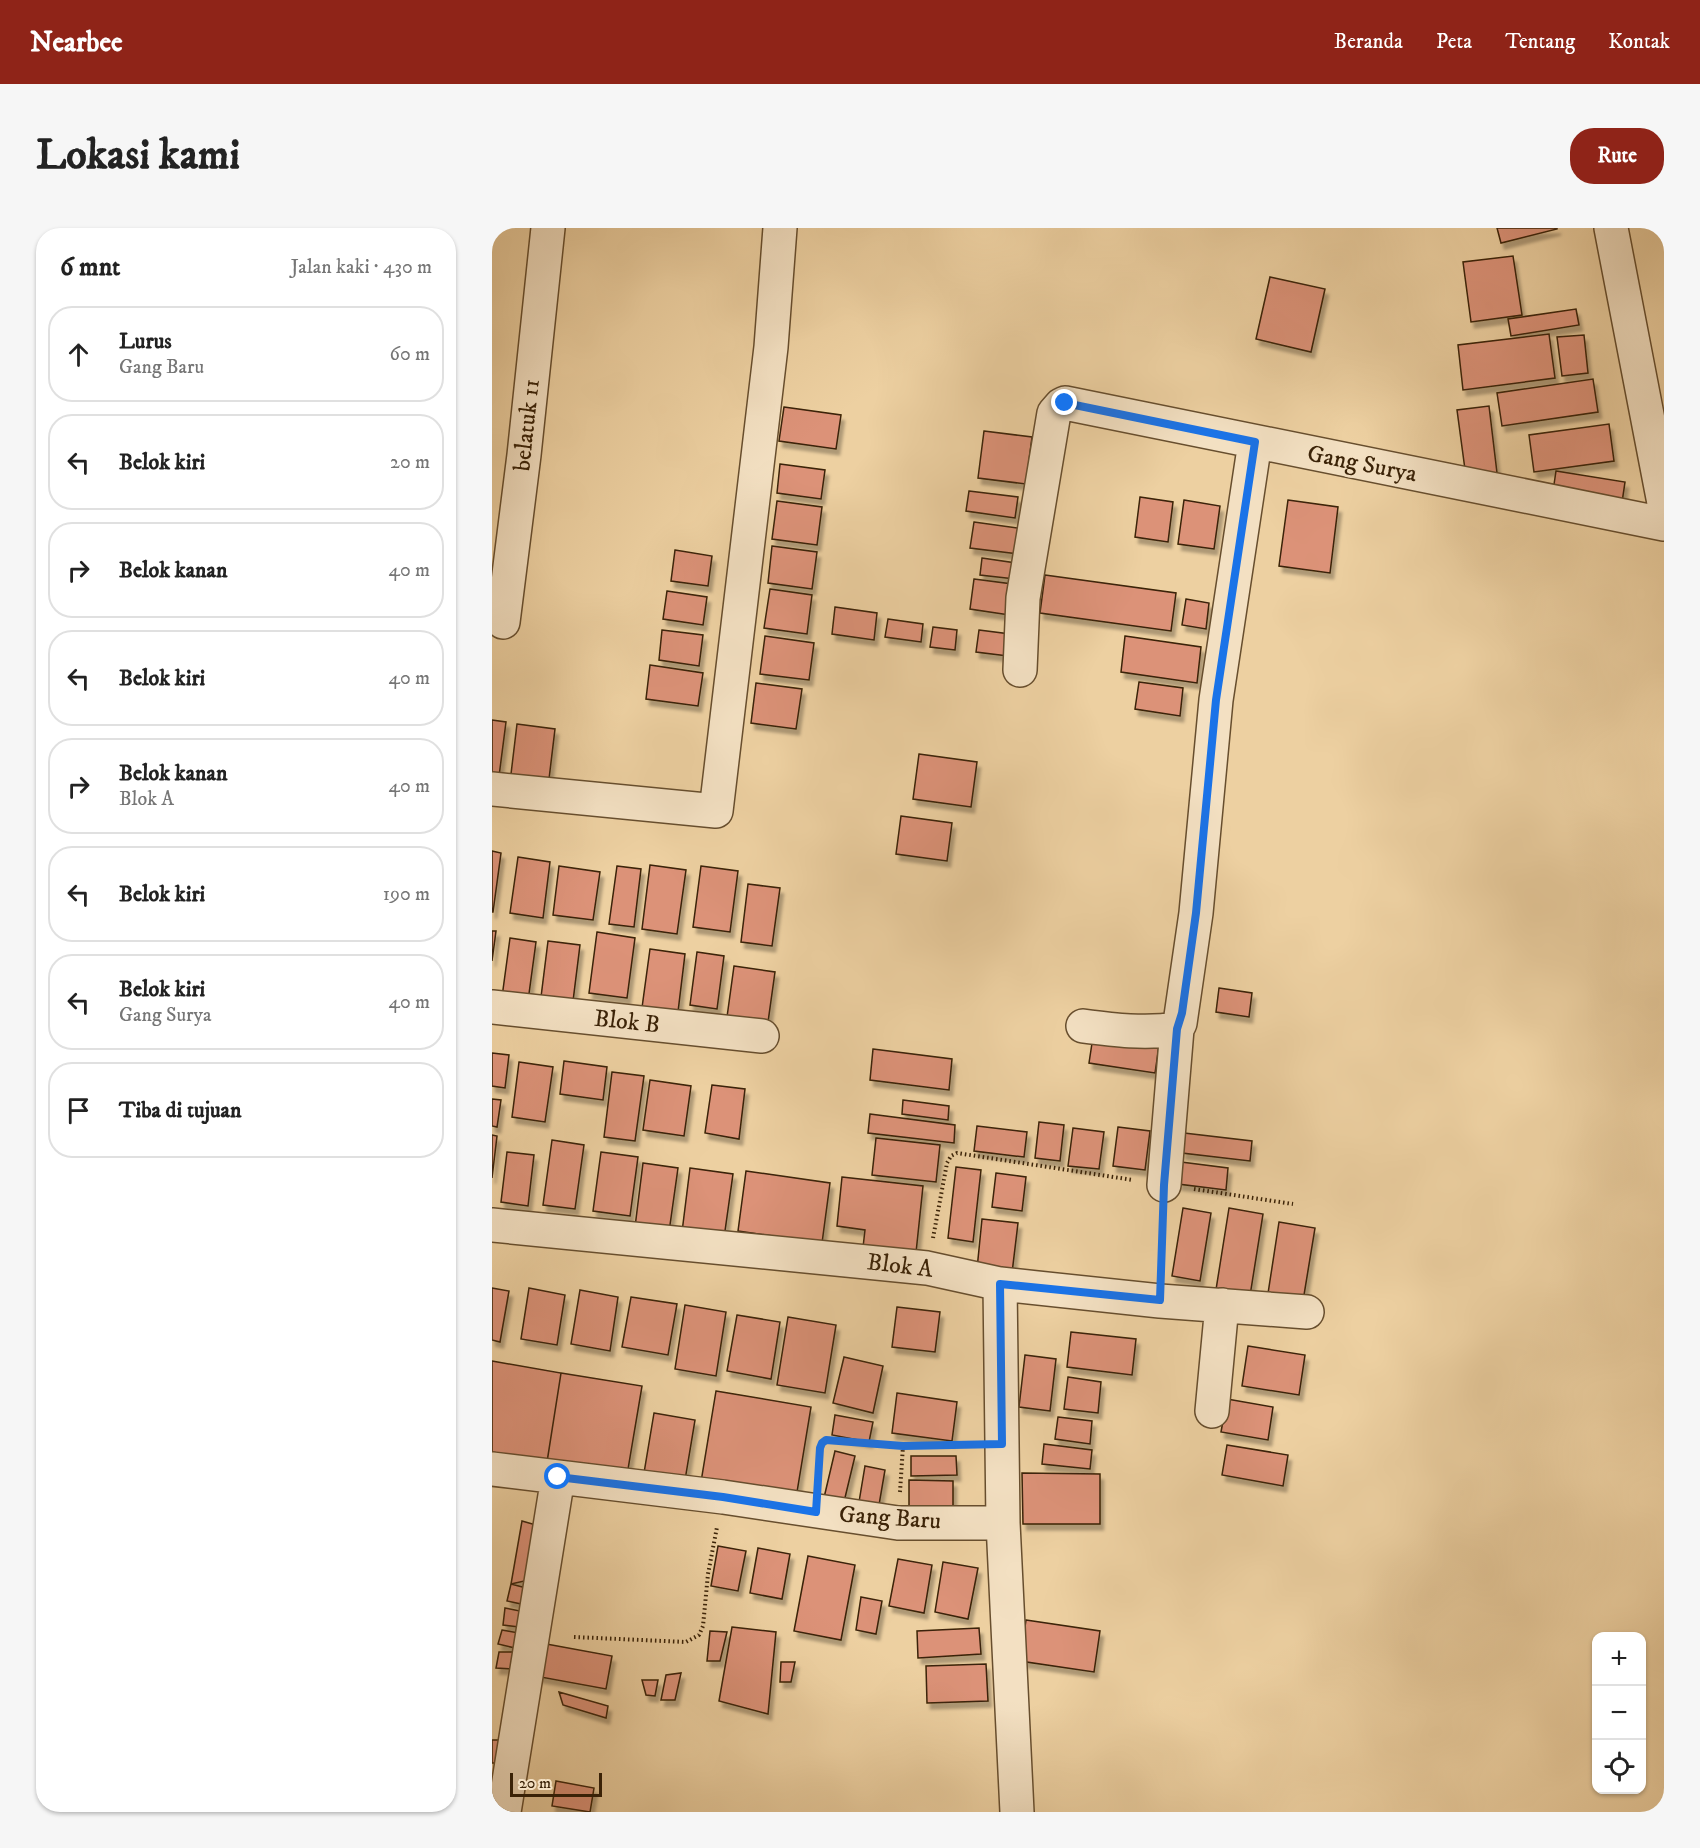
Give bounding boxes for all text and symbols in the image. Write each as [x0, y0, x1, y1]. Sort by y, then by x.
text: Nearbee [30, 25, 123, 60]
text: Beranda [1334, 29, 1403, 55]
text: Peta [1436, 29, 1472, 55]
text: Tentang [1505, 29, 1575, 55]
text: Kontak [1608, 29, 1670, 55]
button: Rute [1570, 128, 1664, 184]
text: Lokasi kami [36, 130, 240, 182]
text: 6 mnt [60, 251, 120, 284]
text: Jalan kaki · 430 m [291, 255, 432, 280]
text: Lurus [119, 328, 172, 355]
icon: ahead [62, 338, 95, 371]
text: 60 m [390, 342, 430, 367]
text: Gang Baru [119, 355, 204, 380]
street label: belatuk 11 [507, 377, 547, 473]
route end [1051, 389, 1077, 415]
street label: Gang Surya [1305, 439, 1420, 489]
icon: left [62, 446, 95, 479]
text: Belok kiri [119, 449, 205, 476]
text: 20 m [390, 450, 430, 475]
icon: right [62, 554, 95, 587]
text: Belok kanan [119, 557, 227, 584]
text: 40 m [388, 558, 430, 583]
icon: left [62, 662, 95, 695]
text: Belok kiri [119, 665, 205, 692]
text: 40 m [388, 666, 430, 691]
text: Belok kanan [119, 760, 227, 787]
icon: right [62, 770, 95, 803]
text: 40 m [388, 774, 430, 799]
text: Blok A [119, 787, 174, 812]
icon: left [62, 878, 95, 911]
text: Belok kiri [119, 881, 205, 908]
text: 190 m [383, 882, 430, 907]
text: Belok kiri [119, 976, 205, 1003]
icon: left [62, 986, 95, 1019]
text: 40 m [388, 990, 430, 1015]
text: Gang Surya [119, 1003, 212, 1028]
street label: Blok B [593, 1004, 661, 1040]
icon: arrive [62, 1094, 95, 1127]
text: Tiba di tujuan [119, 1097, 241, 1124]
street label: Blok A [865, 1247, 935, 1285]
route start [544, 1463, 570, 1489]
street label: Gang Baru [838, 1499, 942, 1537]
map controls [1592, 1632, 1646, 1794]
button: + [1592, 1632, 1646, 1686]
button: − [1592, 1686, 1646, 1740]
button: locate [1592, 1740, 1646, 1794]
scale bar [510, 1770, 602, 1798]
text: 20 m [519, 1773, 551, 1793]

